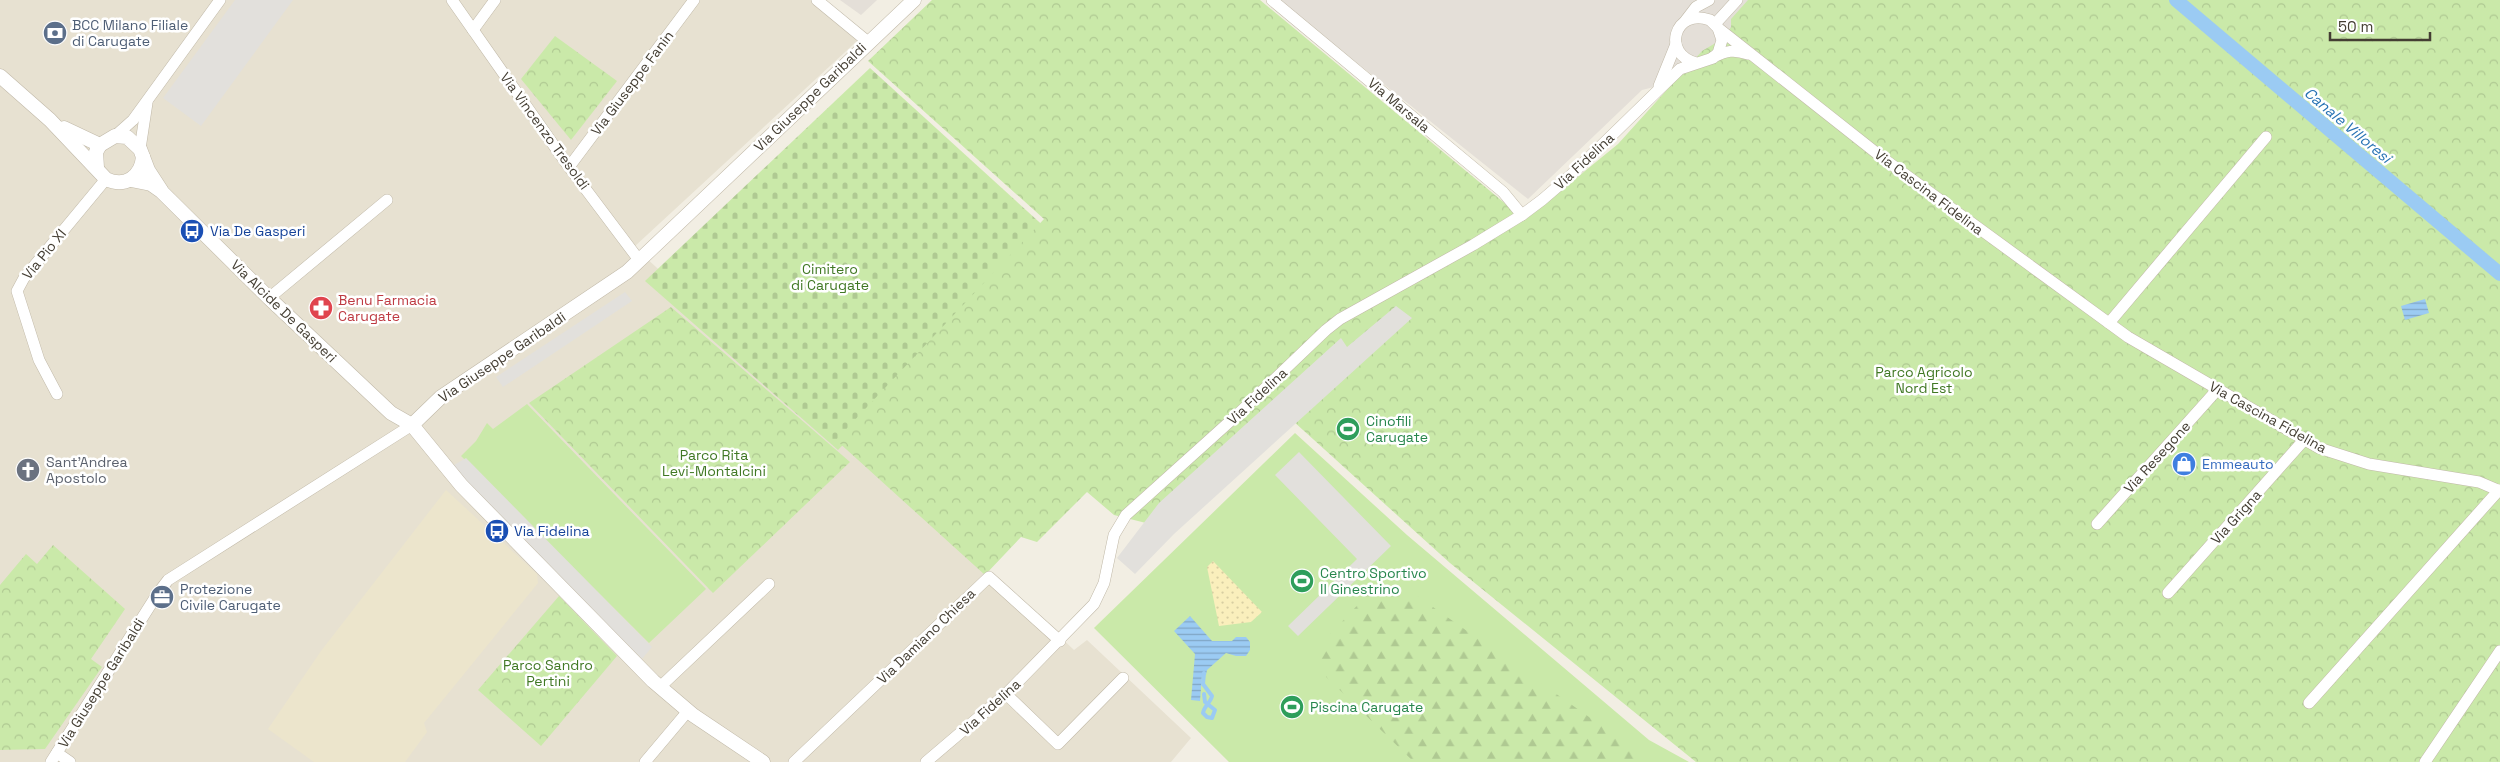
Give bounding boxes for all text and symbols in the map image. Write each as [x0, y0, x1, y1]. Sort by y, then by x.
scale bar [2330, 10, 2430, 42]
place label: BCC Milano Filiale di Carugate [72, 16, 188, 50]
text: 50 m [2338, 17, 2373, 36]
bank icon: BCC Milano Filiale di Carugate [42, 20, 68, 46]
street label: Via Giuseppe Fanin [587, 27, 677, 139]
street label: Via Giuseppe Garibaldi [750, 39, 870, 155]
street label: Via Vincenzo Tresoldi [496, 69, 594, 193]
street label: Via Marsala [1364, 74, 1434, 136]
water label: Canale Villoresi [2301, 83, 2397, 168]
street label: Via Fidelina [1550, 129, 1618, 193]
street label: Via Cascina Fidelina [1871, 145, 1987, 239]
bus stop icon: Via De Gasperi [179, 218, 205, 244]
place label: Via De Gasperi [210, 222, 306, 240]
street label: Via Pio XI [18, 225, 70, 283]
street label: Via Alcide De Gasperi [227, 256, 341, 366]
park label: Cimitero di Carugate [791, 260, 869, 294]
place label: Benu Farmacia Carugate [338, 291, 437, 325]
pharmacy icon: Benu Farmacia Carugate [308, 295, 334, 321]
street label: Via Giuseppe Garibaldi [435, 308, 569, 406]
park label: Parco Agricolo Nord Est [1875, 363, 1973, 397]
street label: Via Fidelina [1223, 364, 1291, 428]
street label: Via Cascina Fidelina [2206, 377, 2330, 457]
place label: Cinofili Carugate [1366, 412, 1428, 446]
sports icon: Cinofili Carugate [1335, 416, 1361, 442]
street label: Via Resegone [2120, 417, 2194, 497]
park label: Parco Rita Levi-Montalcini [662, 446, 766, 480]
shop icon: Emmeauto [2171, 451, 2197, 477]
place label: Sant'Andrea Apostolo [46, 453, 128, 487]
place label: Emmeauto [2202, 455, 2274, 473]
church icon: Sant'Andrea Apostolo [15, 457, 41, 483]
street label: Via Grigna [2207, 486, 2265, 548]
bus stop icon: Via Fidelina [484, 518, 510, 544]
place label: Via Fidelina [514, 522, 590, 540]
place label: Centro Sportivo Il Ginestrino [1320, 564, 1427, 598]
sports icon: Centro Sportivo Il Ginestrino [1289, 568, 1315, 594]
place label: Protezione Civile Carugate [180, 580, 281, 614]
office icon: Protezione Civile Carugate [149, 584, 175, 610]
street label: Via Damiano Chiesa [873, 584, 979, 688]
street label: Via Giuseppe Garibaldi [54, 615, 148, 751]
park label: Parco Sandro Pertini [503, 656, 593, 690]
street label: Via Fidelina [956, 675, 1024, 739]
sports icon: Piscina Carugate [1279, 694, 1305, 720]
place label: Piscina Carugate [1310, 698, 1423, 716]

